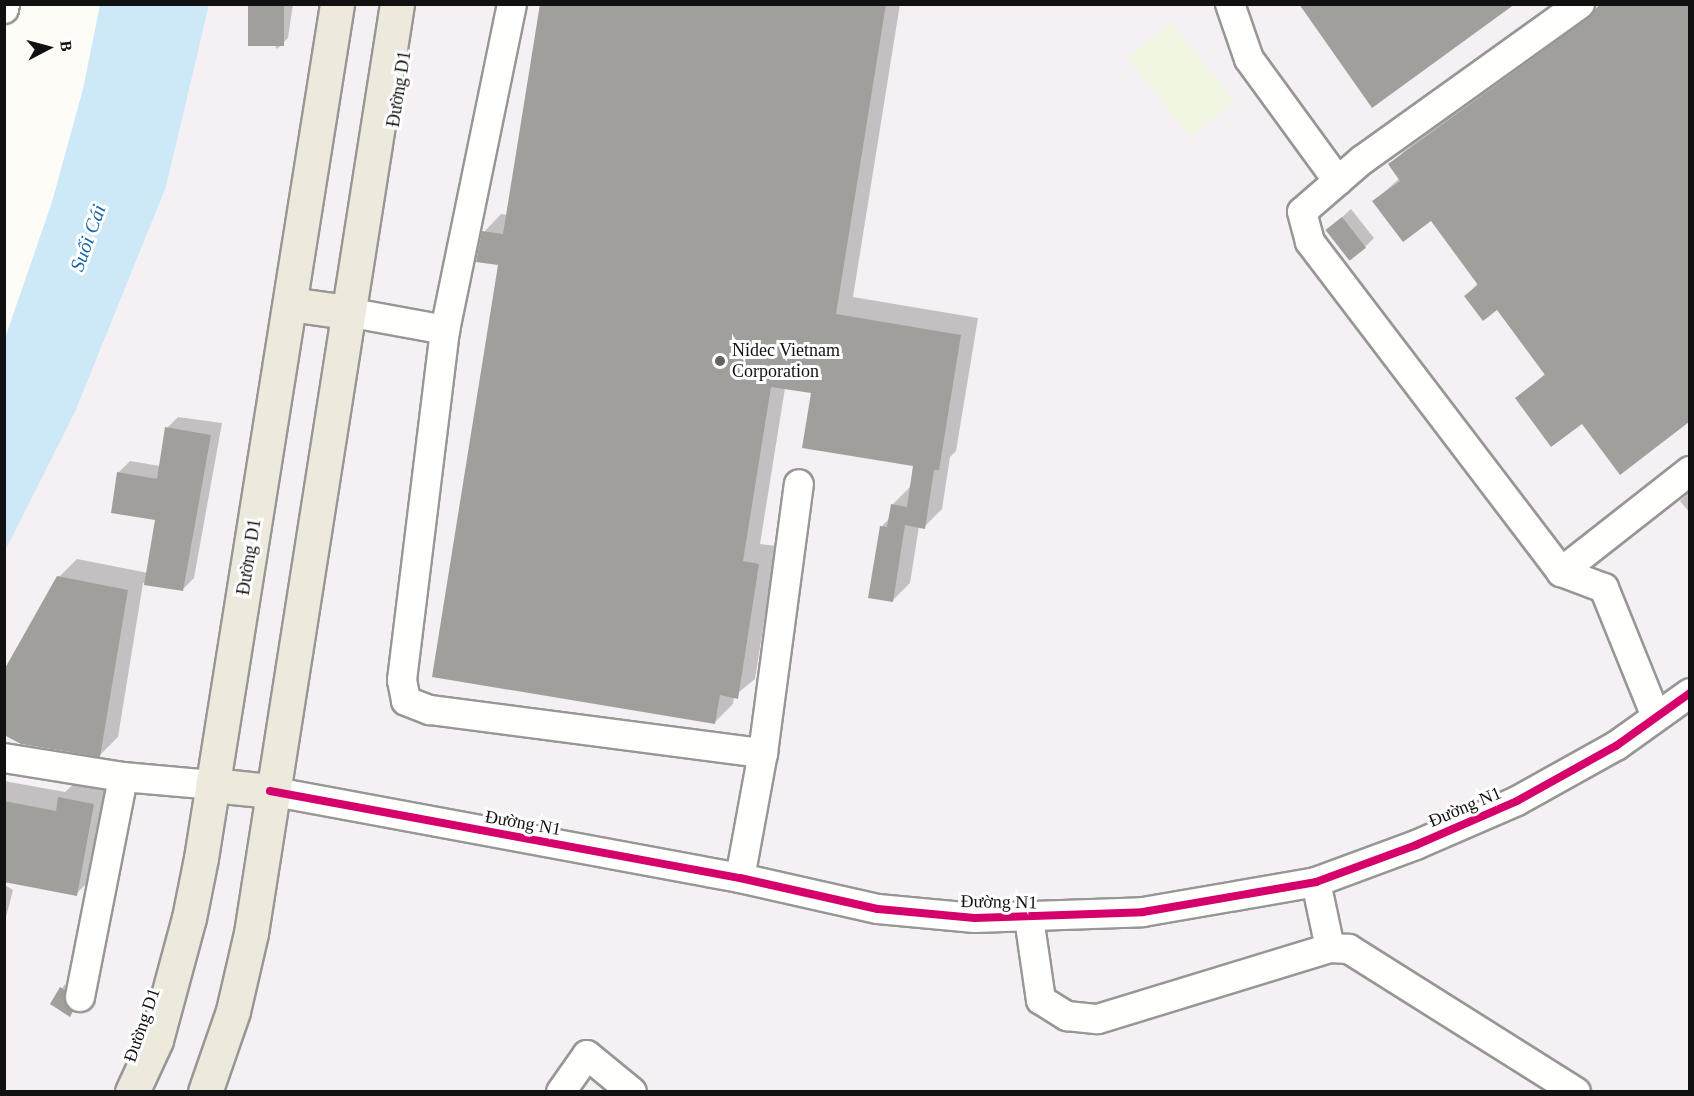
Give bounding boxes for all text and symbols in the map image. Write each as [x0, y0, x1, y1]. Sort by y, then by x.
north arrow [18, 18, 78, 78]
text: B [57, 40, 75, 52]
street label: Đường D1 [382, 49, 416, 129]
water label: Suối Cái [65, 201, 111, 275]
place label: Nidec Vietnam Corporation [732, 340, 840, 382]
marker: Nidec Vietnam Corporation [713, 354, 727, 368]
street label: Đường D1 [232, 517, 266, 597]
street label: Đường N1 [1425, 782, 1505, 832]
street label: Đường N1 [483, 806, 563, 840]
street label: Đường N1 [960, 891, 1038, 913]
street label: Đường D1 [119, 985, 165, 1065]

